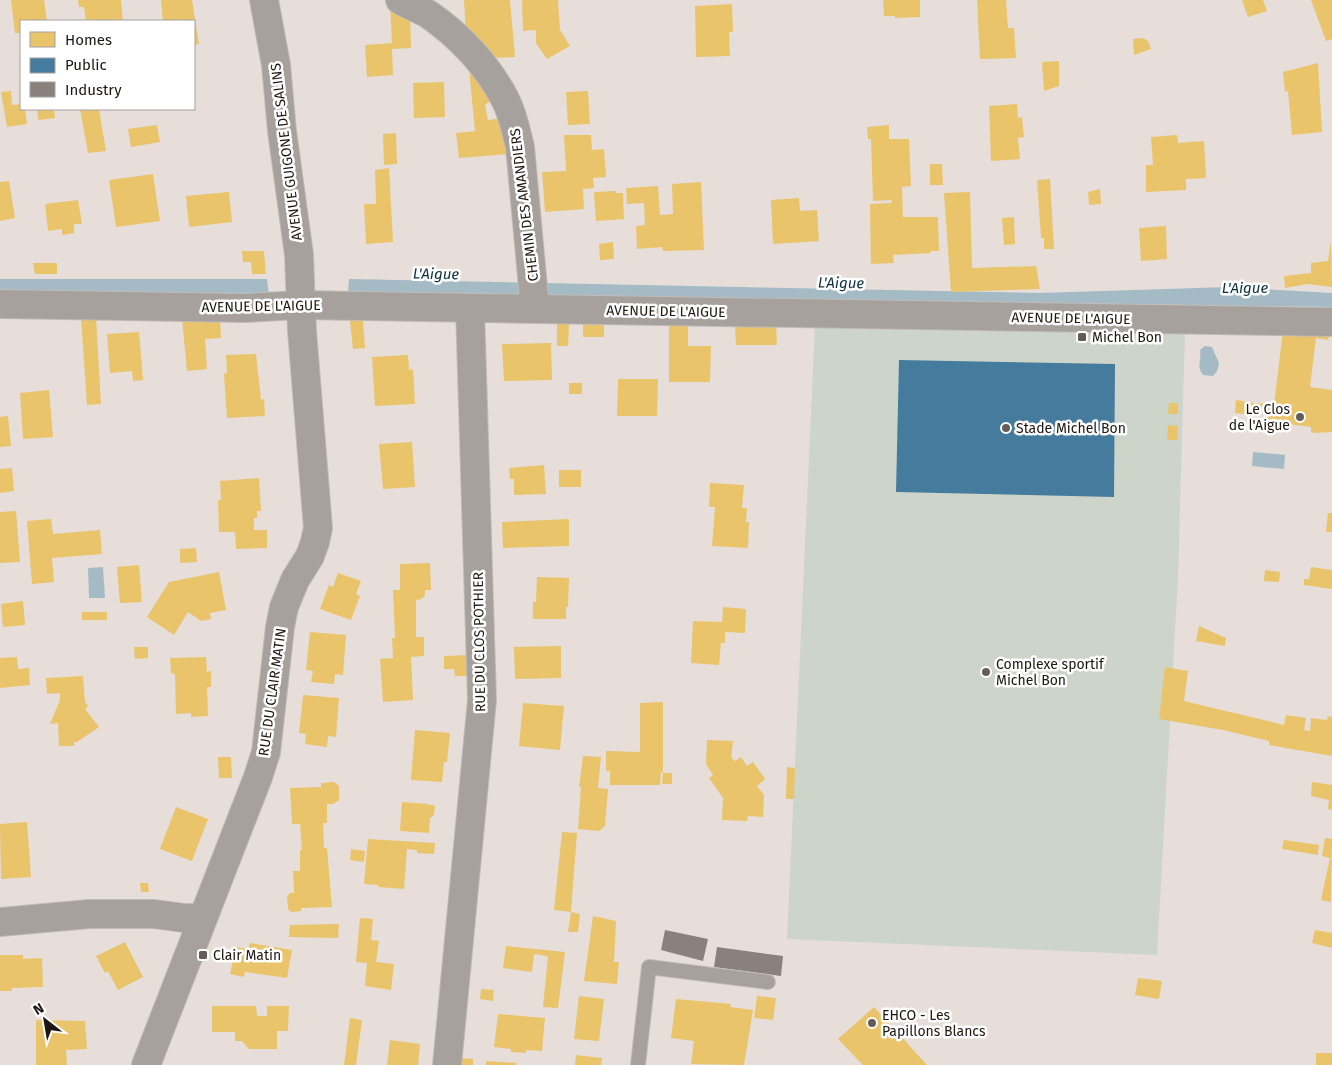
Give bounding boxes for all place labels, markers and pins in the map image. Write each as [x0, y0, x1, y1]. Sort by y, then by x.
place label: Michel Bon [1092, 329, 1162, 346]
marker: Michel Bon [1076, 331, 1088, 343]
place label: Le Clos de l'Aigue [1229, 401, 1290, 434]
marker: Le Clos de l'Aigue [1294, 411, 1306, 423]
place label: Stade Michel Bon [1016, 420, 1126, 437]
marker: Stade Michel Bon [1000, 422, 1012, 434]
place label: Complexe sportif Michel Bon [996, 656, 1105, 689]
marker: Complexe sportif Michel Bon [980, 666, 992, 678]
place label: Clair Matin [213, 947, 281, 964]
marker: Clair Matin [197, 949, 209, 961]
place label: EHCO - Les Papillons Blancs [882, 1007, 986, 1040]
marker: EHCO - Les Papillons Blancs [866, 1017, 878, 1029]

